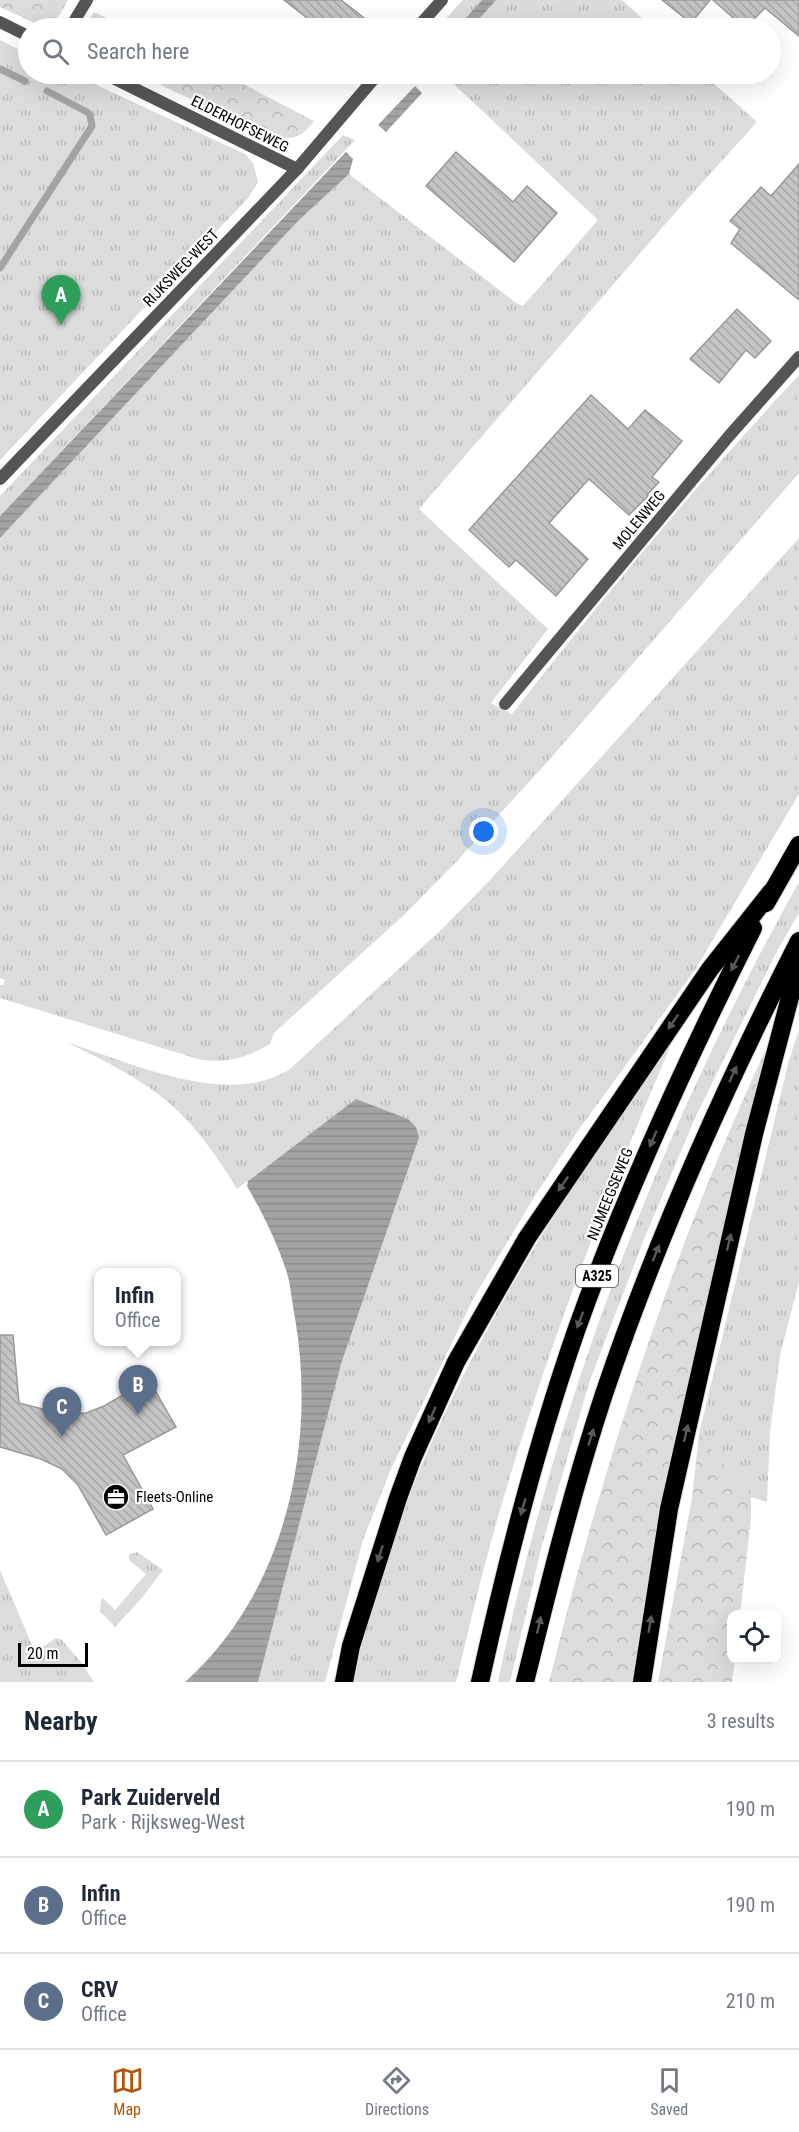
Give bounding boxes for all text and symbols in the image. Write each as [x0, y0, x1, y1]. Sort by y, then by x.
search box [18, 18, 781, 84]
icon: search [39, 35, 72, 68]
text: Search here [87, 39, 189, 64]
street label: ELDERHOFSEWEG [188, 92, 292, 156]
street label: RIJKSWEG-WEST [139, 225, 223, 311]
pin: A [42, 276, 80, 325]
street label: MOLENWEG [609, 487, 669, 553]
your location [469, 817, 498, 846]
one-way arrow [731, 954, 741, 972]
one-way arrow [667, 1014, 679, 1030]
one-way arrow [728, 1066, 737, 1083]
one-way arrow [648, 1131, 658, 1149]
street label: NIJMEEGSEWEG [583, 1145, 637, 1243]
one-way arrow [557, 1175, 569, 1191]
one-way arrow [725, 1233, 734, 1252]
one-way arrow [651, 1244, 661, 1262]
road number: A325 [576, 1265, 618, 1287]
popup [94, 1268, 181, 1346]
text: Infin [115, 1283, 154, 1308]
text: Office [115, 1308, 160, 1332]
one-way arrow [575, 1312, 585, 1330]
pin: B [118, 1366, 158, 1415]
pin: C [42, 1388, 82, 1437]
one-way arrow [427, 1406, 437, 1424]
one-way arrow [682, 1423, 691, 1442]
one-way arrow [587, 1428, 596, 1446]
office icon: Fleets-Online [101, 1482, 131, 1512]
place label: Fleets-Online [136, 1488, 213, 1506]
one-way arrow [517, 1498, 527, 1516]
one-way arrow [374, 1545, 384, 1563]
map controls [727, 1610, 781, 1664]
button: locate [727, 1610, 781, 1664]
one-way arrow [646, 1614, 655, 1633]
one-way arrow [535, 1615, 544, 1634]
scale bar [18, 1640, 88, 1668]
text: 20 m [27, 1644, 59, 1663]
text: Nearby [24, 1706, 98, 1736]
text: 3 results [707, 1709, 775, 1733]
text: Park Zuiderveld [81, 1785, 220, 1810]
text: A [38, 1797, 49, 1821]
text: 190 m [726, 1797, 775, 1821]
text: Park · Rijksweg-West [81, 1810, 245, 1834]
text: Infin [81, 1881, 121, 1906]
text: B [38, 1893, 49, 1917]
text: 190 m [726, 1893, 775, 1917]
text: Office [81, 1906, 127, 1930]
text: CRV [81, 1977, 118, 2002]
text: C [38, 1989, 49, 2013]
text: 210 m [726, 1989, 775, 2013]
text: Office [81, 2002, 127, 2026]
tab: Map [111, 2064, 144, 2119]
tab: Directions [365, 2064, 429, 2119]
tab: Saved [650, 2064, 688, 2119]

